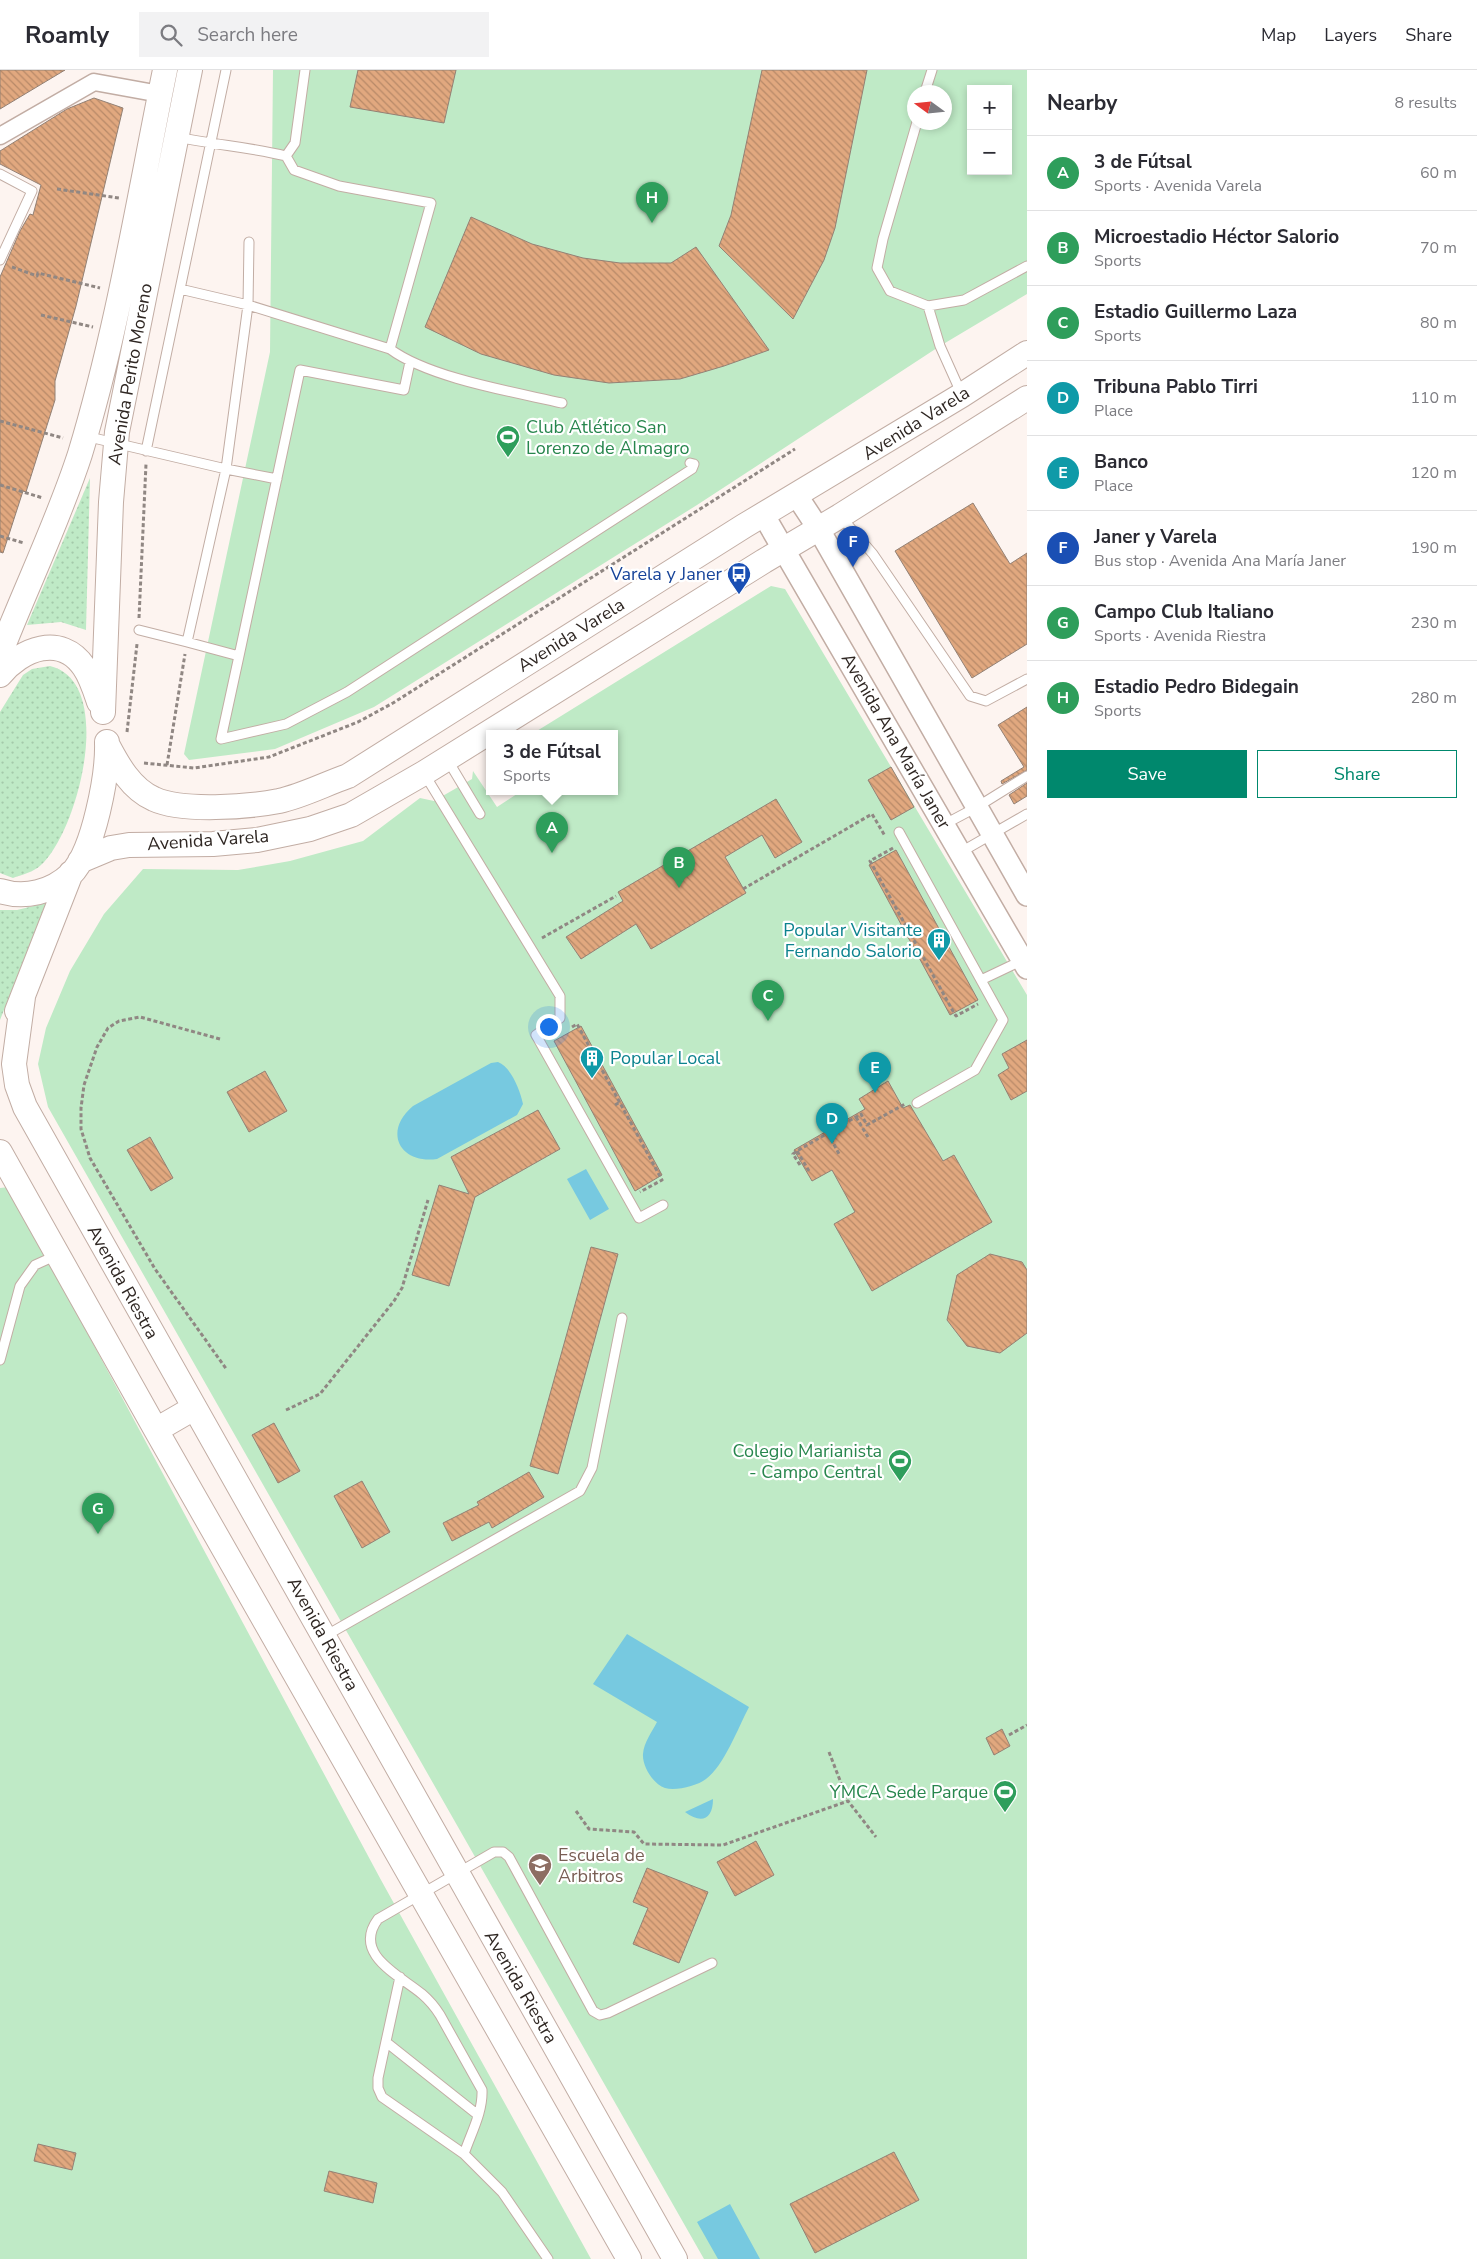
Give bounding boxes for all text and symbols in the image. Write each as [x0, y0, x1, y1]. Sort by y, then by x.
search box [139, 12, 489, 57]
text: Roamly [25, 19, 109, 51]
icon: search [157, 21, 185, 49]
text: Search here [197, 22, 298, 48]
text: Map [1261, 23, 1296, 47]
text: Layers [1324, 23, 1377, 47]
text: Share [1405, 23, 1452, 47]
north arrow [907, 85, 952, 130]
map controls [967, 85, 1012, 175]
button: + [967, 85, 1012, 130]
text: Nearby [1047, 89, 1117, 117]
text: 8 results [1395, 92, 1457, 114]
button: − [967, 130, 1012, 175]
text: 3 de Fútsal [1094, 149, 1192, 175]
text: A [1057, 162, 1069, 184]
text: 60 m [1420, 162, 1457, 184]
text: Sports · Avenida Varela [1094, 175, 1262, 197]
pin: H [636, 182, 668, 223]
text: Microestadio Héctor Salorio [1094, 224, 1339, 250]
text: B [1057, 237, 1069, 259]
text: 70 m [1420, 237, 1457, 259]
text: Sports [1094, 250, 1142, 272]
street label: Avenida Perito Moreno [102, 281, 158, 467]
text: Estadio Guillermo Laza [1094, 299, 1297, 325]
text: C [1058, 312, 1068, 334]
text: 80 m [1420, 312, 1457, 334]
text: Sports [1094, 325, 1142, 347]
text: Tribuna Pablo Tirri [1094, 374, 1258, 400]
street label: Avenida Varela [858, 380, 974, 466]
text: D [1057, 387, 1069, 409]
text: 110 m [1410, 387, 1457, 409]
text: Place [1094, 400, 1133, 422]
place label: Club Atlético San Lorenzo de Almagro [526, 415, 690, 460]
sports icon: Club Atlético San Lorenzo de Almagro [495, 424, 521, 458]
text: Banco [1094, 449, 1148, 475]
text: E [1058, 462, 1068, 484]
text: 120 m [1410, 462, 1457, 484]
text: Place [1094, 475, 1133, 497]
text: Janer y Varela [1094, 524, 1217, 550]
pin: F [837, 526, 869, 567]
text: F [1059, 537, 1068, 559]
text: 190 m [1410, 537, 1457, 559]
text: Bus stop · Avenida Ana María Janer [1094, 550, 1346, 572]
bus stop icon: Varela y Janer [726, 561, 752, 595]
place label: Varela y Janer [609, 562, 723, 586]
street label: Avenida Varela [513, 592, 629, 678]
text: Campo Club Italiano [1094, 599, 1274, 625]
text: G [1057, 612, 1069, 634]
text: 230 m [1410, 612, 1457, 634]
text: Sports · Avenida Riestra [1094, 625, 1266, 647]
street label: Avenida Ana María Janer [836, 649, 956, 834]
text: Estadio Pedro Bidegain [1094, 674, 1299, 700]
text: H [1057, 687, 1069, 709]
text: 280 m [1410, 687, 1457, 709]
text: Sports [1094, 700, 1142, 722]
popup [486, 730, 618, 795]
text: 3 de Fútsal [503, 739, 601, 765]
button: Save [1047, 750, 1247, 798]
button: Share [1257, 750, 1457, 798]
text: Sports [503, 765, 551, 787]
pin: A [536, 812, 568, 853]
street label: Avenida Varela [146, 824, 270, 856]
pin: B [663, 847, 695, 888]
place label: Popular Visitante Fernando Salorio [783, 918, 922, 963]
building icon: Popular Visitante Fernando Salorio [926, 927, 952, 961]
pin: C [752, 980, 784, 1021]
your location [536, 1014, 562, 1040]
building icon: Popular Local [579, 1045, 605, 1079]
place label: Popular Local [610, 1046, 721, 1070]
pin: E [859, 1052, 891, 1093]
pin: D [816, 1103, 848, 1144]
street label: Avenida Riestra [82, 1221, 164, 1343]
place label: Colegio Marianista - Campo Central [732, 1439, 883, 1484]
sports icon: Colegio Marianista - Campo Central [887, 1448, 913, 1482]
pin: G [82, 1493, 114, 1534]
street label: Avenida Riestra [282, 1573, 364, 1695]
sports icon: YMCA Sede Parque [992, 1779, 1018, 1813]
place label: YMCA Sede Parque [829, 1780, 988, 1804]
place label: Escuela de Arbitros [558, 1843, 645, 1888]
school or university icon: Escuela de Arbitros [527, 1852, 553, 1886]
street label: Avenida Riestra [479, 1926, 563, 2048]

